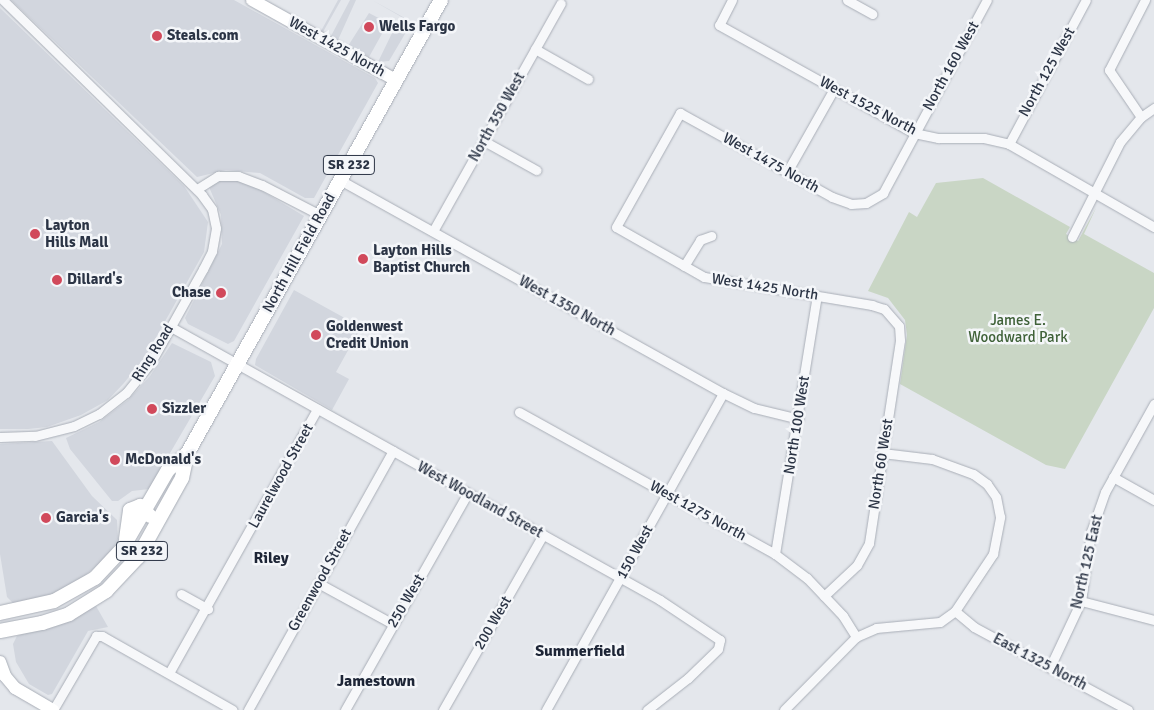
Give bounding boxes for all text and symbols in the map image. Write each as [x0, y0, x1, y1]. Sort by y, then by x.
street label: West 1425 North [286, 13, 388, 81]
place label: Wells Fargo [379, 18, 455, 36]
street label: North 160 West [919, 18, 983, 114]
marker: Wells Fargo [363, 21, 375, 33]
street label: North 125 West [1015, 24, 1079, 120]
place label: Steals.com [167, 27, 239, 45]
marker: Steals.com [151, 30, 163, 42]
street label: North 350 West [465, 69, 529, 165]
street label: West 1525 North [816, 73, 920, 139]
street label: West 1475 North [720, 129, 822, 197]
road number: SR 232 [323, 154, 375, 176]
street label: North Hill Field Road [259, 190, 339, 316]
place label: Layton Hills Mall [45, 216, 108, 251]
marker: Layton Hills Mall [29, 228, 41, 240]
place label: Layton Hills Baptist Church [373, 241, 470, 276]
marker: Layton Hills Baptist Church [357, 253, 369, 265]
street label: West 1425 North [710, 270, 820, 304]
place label: Dillard's [67, 271, 122, 289]
street label: West 1350 North [516, 272, 618, 340]
marker: Dillard's [51, 274, 63, 286]
place label: Chase [172, 284, 211, 302]
marker: Chase [215, 287, 227, 299]
park label: James E. Woodward Park [968, 311, 1068, 346]
place label: Goldenwest Credit Union [326, 317, 409, 352]
street label: Ring Road [128, 321, 178, 385]
marker: Goldenwest Credit Union [310, 329, 322, 341]
street label: North 100 West [780, 374, 814, 476]
place label: Sizzler [162, 400, 206, 418]
marker: Sizzler [146, 403, 158, 415]
street label: North 60 West [865, 417, 897, 511]
street label: Laurelwood Street [245, 420, 317, 532]
place label: McDonald's [125, 451, 201, 469]
marker: McDonald's [109, 454, 121, 466]
street label: West Woodland Street [414, 458, 546, 542]
street label: West 1275 North [647, 477, 749, 545]
place label: Garcia's [56, 509, 109, 527]
marker: Garcia's [40, 512, 52, 524]
street label: North 125 East [1067, 513, 1107, 611]
street label: 150 West [613, 522, 657, 582]
street label: Greenwood Street [284, 526, 356, 634]
road number: SR 232 [116, 540, 168, 562]
district label: Riley [253, 548, 289, 568]
street label: 250 West [383, 571, 429, 631]
street label: 200 West [470, 593, 516, 653]
street label: East 1325 North [990, 630, 1090, 694]
district label: Summerfield [535, 641, 625, 661]
district label: Jamestown [337, 671, 415, 691]

